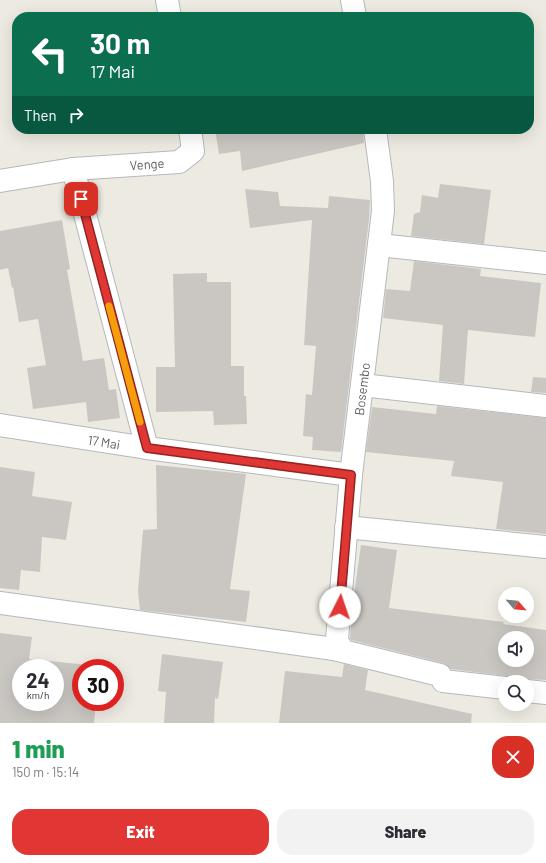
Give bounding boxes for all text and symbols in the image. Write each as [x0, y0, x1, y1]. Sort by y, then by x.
text: 30 m [90, 26, 150, 60]
icon: left [24, 28, 76, 80]
text: 17 Mai [90, 60, 135, 82]
icon: right [65, 104, 87, 126]
text: Then [24, 106, 57, 124]
street label: Venge [129, 155, 165, 173]
pin [64, 182, 98, 216]
icon: arrive [70, 188, 92, 210]
street label: Bosembo [351, 362, 373, 416]
street label: 17 Mai [87, 432, 121, 452]
position arrow [319, 586, 361, 628]
north arrow [498, 587, 534, 623]
map controls [498, 587, 534, 711]
button: sound [498, 631, 534, 667]
speed limit sign: 30 [72, 659, 124, 711]
text: 24 [26, 668, 50, 692]
button: search [498, 675, 534, 711]
text: km/h [27, 689, 49, 701]
text: 1 min [12, 734, 65, 763]
button: close [492, 736, 534, 778]
text: 150 m · 15:14 [12, 764, 79, 780]
button: Exit [12, 809, 269, 855]
button: Share [277, 809, 534, 855]

